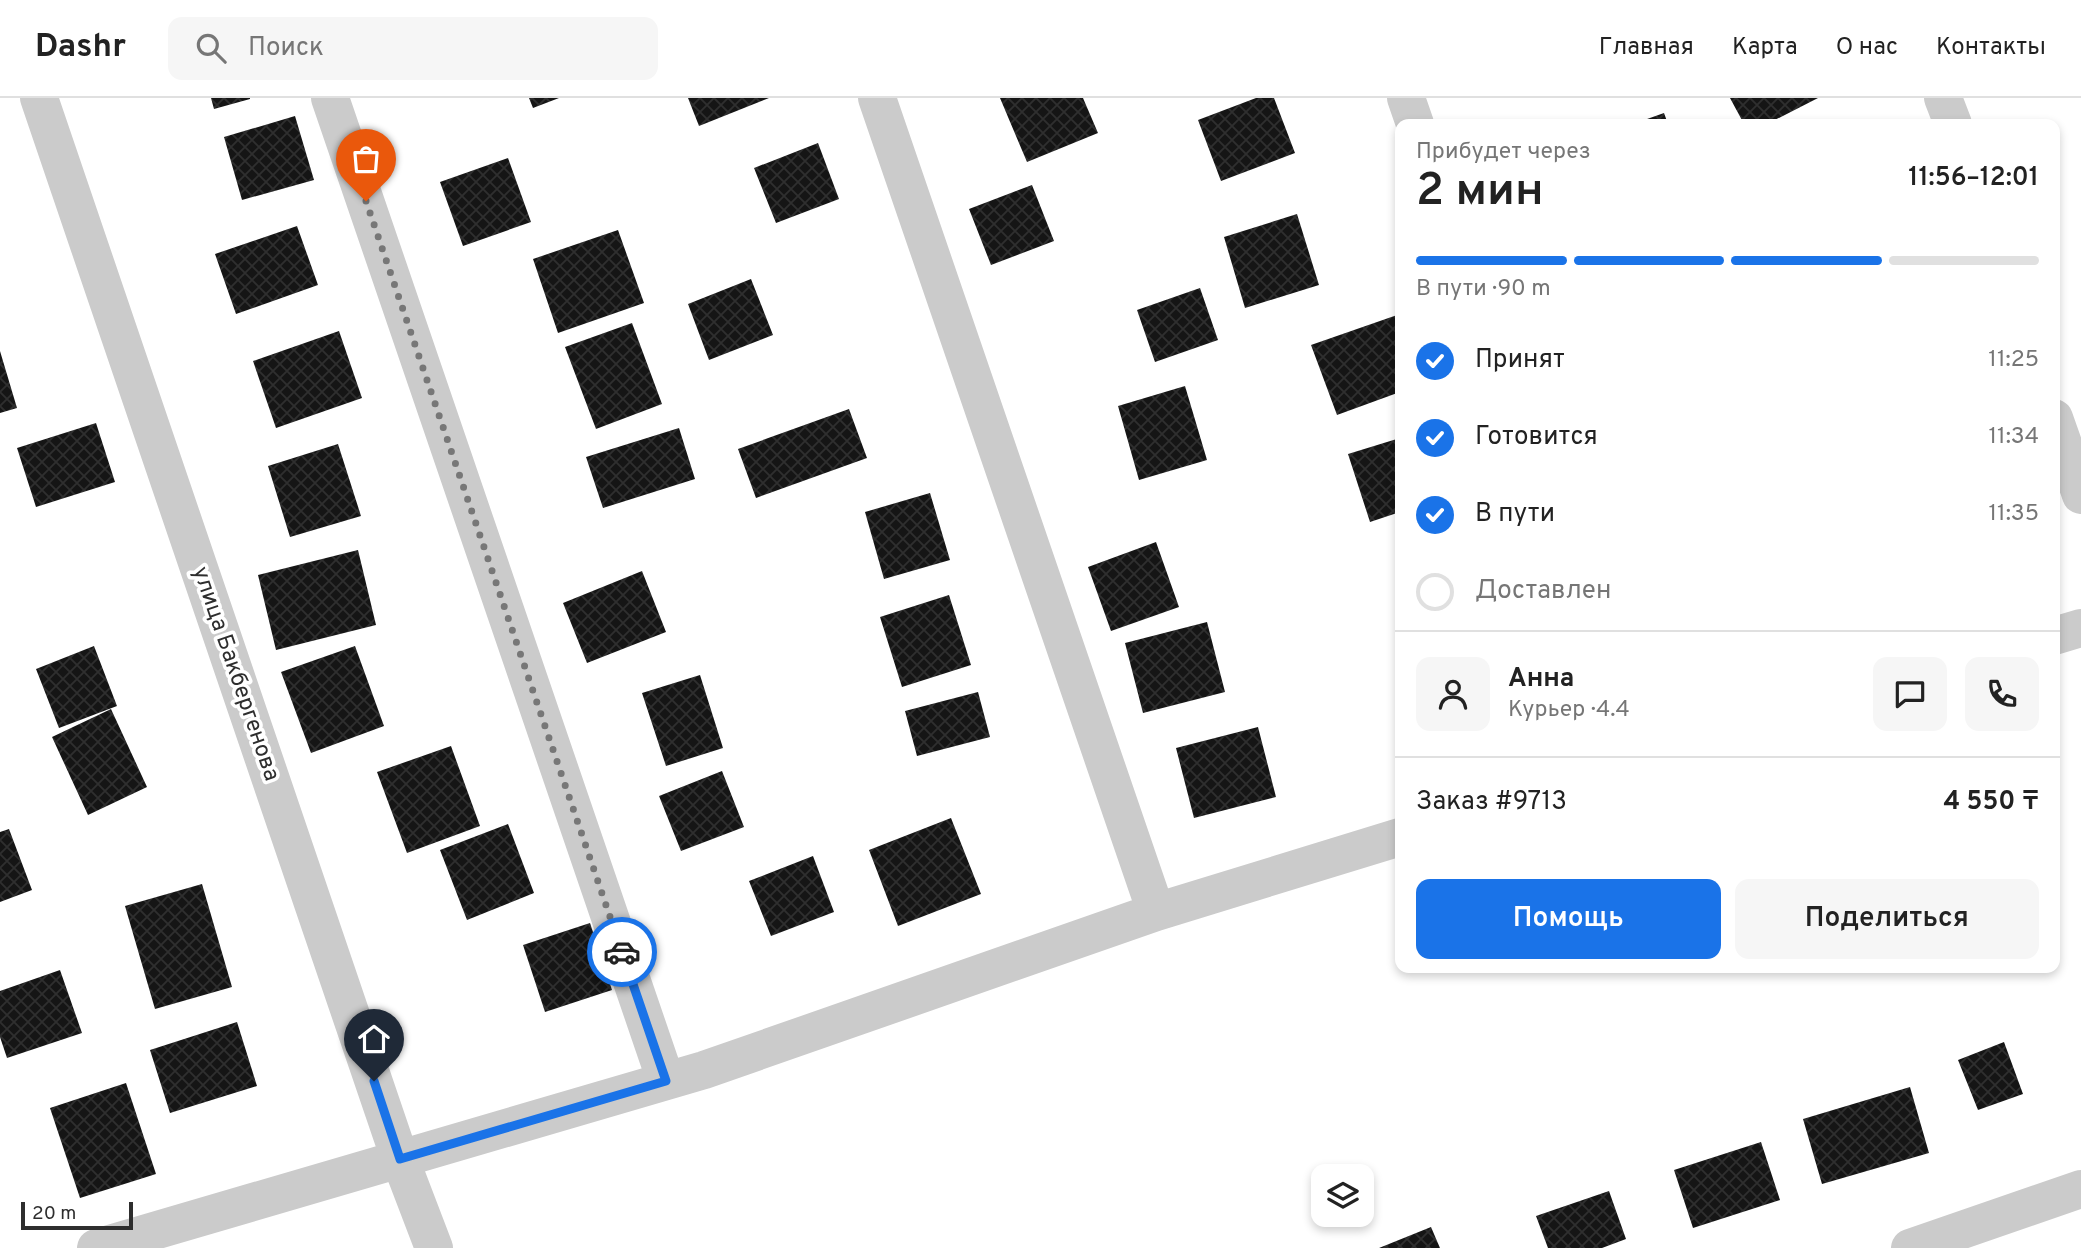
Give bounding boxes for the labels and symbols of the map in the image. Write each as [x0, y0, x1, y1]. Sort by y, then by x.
pin [336, 129, 396, 201]
street label: улица Бакбергенова [185, 563, 285, 785]
courier [587, 917, 657, 987]
pin [344, 1009, 404, 1081]
scale bar [21, 1199, 133, 1231]

